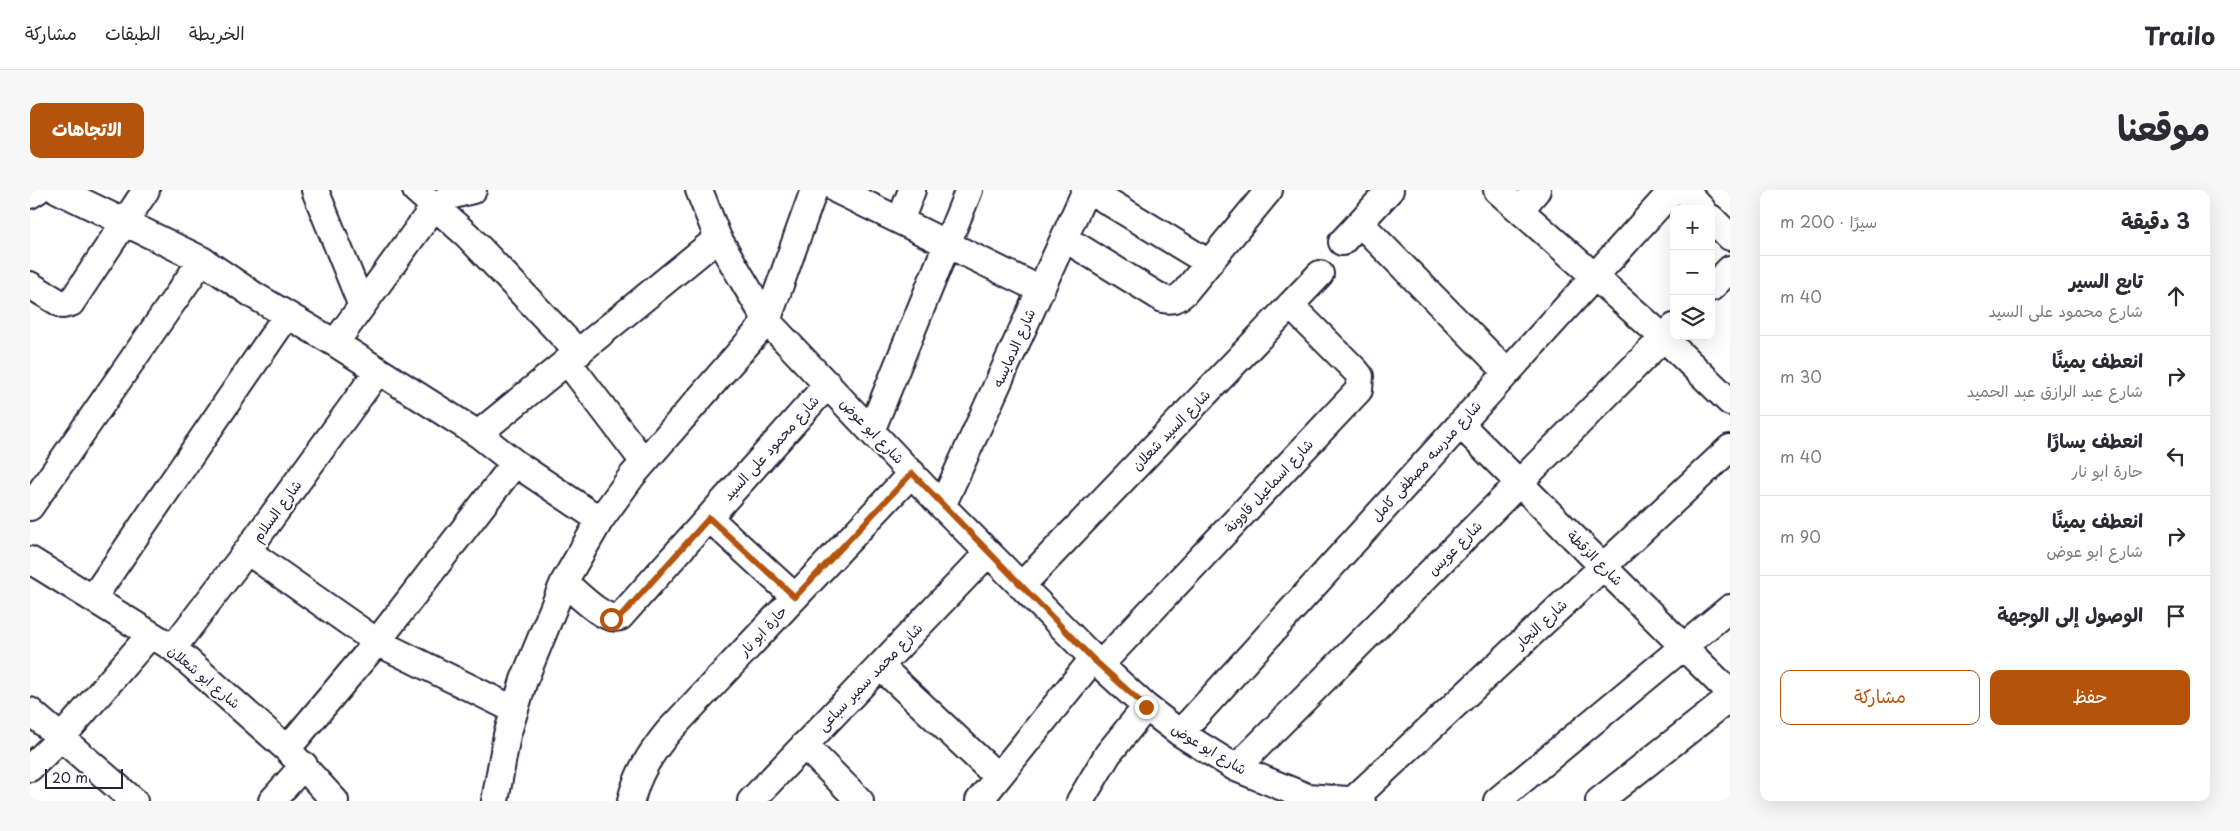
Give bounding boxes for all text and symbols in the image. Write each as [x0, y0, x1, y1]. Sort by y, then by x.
text: Trailo [2144, 17, 2215, 53]
text: مشاركة [25, 19, 77, 46]
text: الطبقات [105, 19, 161, 46]
text: الخريطة [189, 19, 245, 46]
text: موقعنا [2117, 100, 2210, 153]
button: الاتجاهات [30, 103, 144, 158]
text: 3 دقيقة [2121, 204, 2190, 236]
map controls [1670, 205, 1715, 340]
button: + [1670, 205, 1715, 250]
text: سيرًا · 200 m [1780, 209, 1877, 233]
button: − [1670, 250, 1715, 295]
text: تابع السير [2069, 266, 2143, 294]
icon: ahead [2162, 282, 2190, 310]
text: 40 m [1780, 284, 1822, 308]
button: layers [1670, 295, 1715, 340]
text: شارع محمود على السيد [1989, 298, 2143, 322]
street label: شارع الدمايسه [987, 305, 1040, 391]
text: انعطف يمينًا [2052, 346, 2143, 374]
icon: right [2162, 362, 2190, 390]
text: 30 m [1780, 364, 1822, 388]
text: شارع عبد الرازق عبد الحميد [1967, 378, 2143, 402]
street label: شارع السيد شعلان [1126, 384, 1215, 475]
street label: شارع محمود على السيد [718, 390, 824, 505]
street label: شارع ابو عوض [835, 393, 909, 468]
street label: شارع مدرسه مصطفى كامل [1366, 396, 1486, 526]
text: انعطف يسارًا [2047, 426, 2143, 454]
street label: شارع اسماعيل قاوونة [1219, 434, 1318, 537]
icon: left [2162, 442, 2190, 470]
text: 40 m [1780, 444, 1822, 468]
text: حارة ابو نار [2072, 458, 2143, 482]
street label: شارع السلام [247, 475, 307, 547]
text: انعطف يمينًا [2052, 506, 2143, 534]
street label: شارع عويس [1423, 516, 1487, 580]
icon: right [2162, 522, 2190, 550]
text: 90 m [1780, 524, 1821, 548]
street label: شارع الزقطة [1563, 525, 1628, 590]
text: شارع ابو عوض [2046, 538, 2143, 562]
street label: شارع النجار [1509, 594, 1571, 654]
text: الوصول إلى الوجهة [1997, 600, 2143, 628]
street label: حارة ابو نار [733, 601, 792, 661]
icon: arrive [2162, 602, 2190, 630]
route start [600, 608, 623, 631]
street label: شارع محمد سمير سباعى [812, 618, 927, 736]
street label: شارع ابو شعلان [163, 640, 245, 713]
button: مشاركة [1780, 670, 1980, 725]
button: حفظ [1990, 670, 2190, 725]
route end [1135, 696, 1158, 719]
street label: شارع ابو عوض [1168, 718, 1251, 779]
scale bar [45, 766, 122, 789]
text: 20 m [52, 767, 88, 788]

